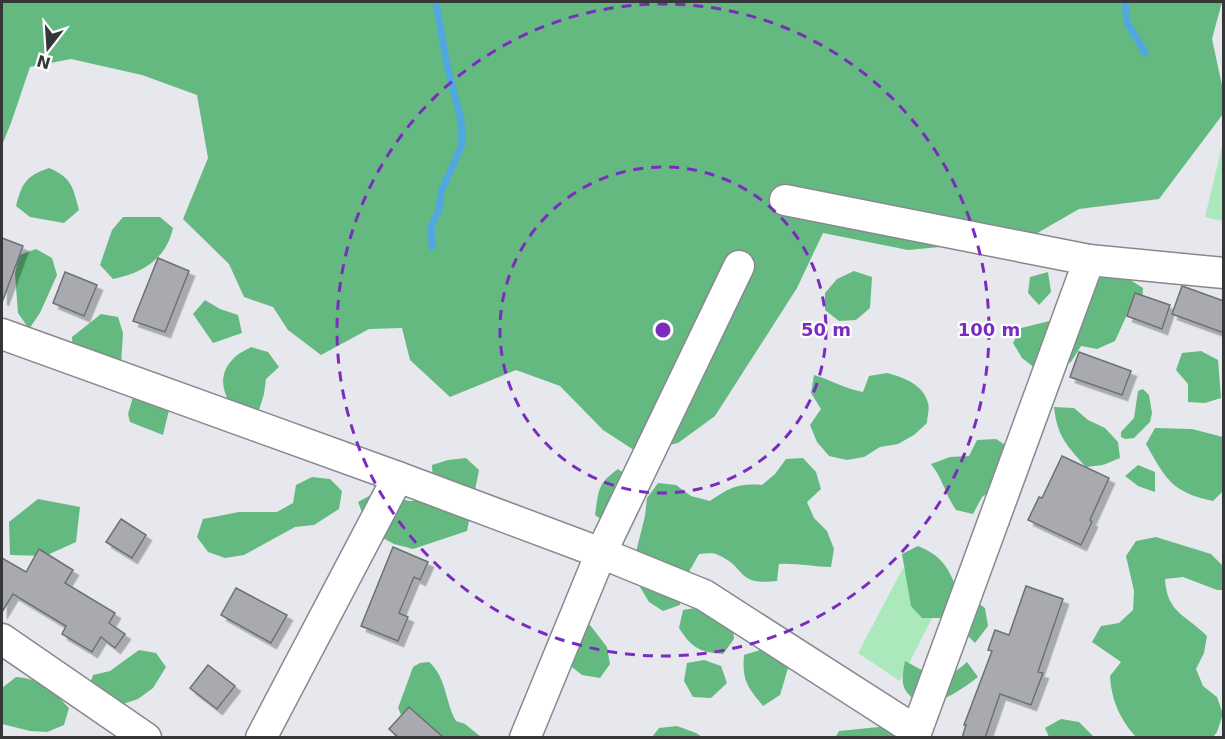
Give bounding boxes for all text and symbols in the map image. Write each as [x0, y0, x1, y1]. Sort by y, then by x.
north arrow [18, 18, 78, 78]
text: N [35, 51, 53, 73]
text: 50 m [801, 319, 851, 340]
text: 100 m [958, 319, 1020, 340]
centre of rings [653, 320, 673, 340]

